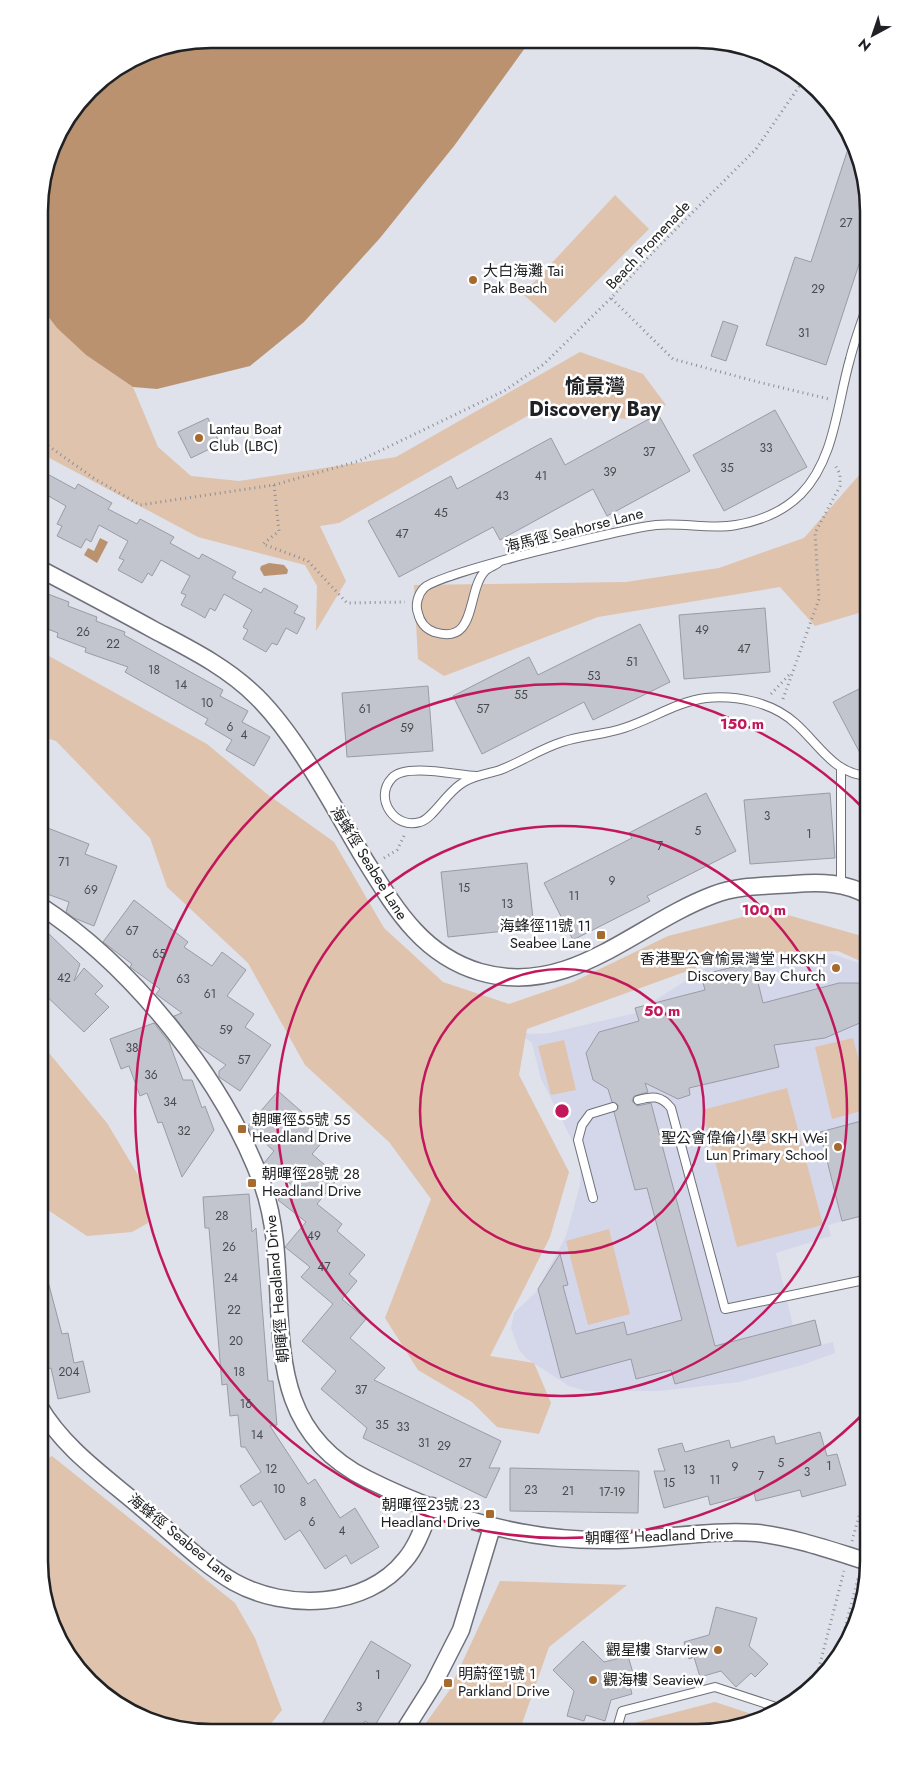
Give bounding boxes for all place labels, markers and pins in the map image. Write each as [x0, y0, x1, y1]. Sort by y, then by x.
place label: 大白海灘 Tai Pak Beach [483, 260, 564, 299]
marker: 大白海灘 Tai Pak Beach [467, 274, 479, 286]
place label: Lantau Boat Club (LBC) [209, 418, 282, 457]
marker: Lantau Boat Club (LBC) [193, 432, 205, 444]
place label: 海蜂徑11號 11 Seabee Lane [499, 915, 591, 954]
marker: 海蜂徑11號 11 Seabee Lane [595, 929, 607, 941]
place label: 香港聖公會愉景灣堂 HKSKH Discovery Bay Church [640, 948, 826, 987]
marker: 香港聖公會愉景灣堂 HKSKH Discovery Bay Church [830, 962, 842, 974]
centre of rings [553, 1102, 571, 1120]
place label: 朝暉徑55號 55 Headland Drive [252, 1109, 351, 1148]
marker: 朝暉徑55號 55 Headland Drive [236, 1123, 248, 1135]
place label: 聖公會偉倫小學 SKH Wei Lun Primary School [661, 1127, 828, 1166]
marker: 聖公會偉倫小學 SKH Wei Lun Primary School [832, 1141, 844, 1153]
place label: 朝暉徑28號 28 Headland Drive [262, 1163, 361, 1202]
marker: 朝暉徑28號 28 Headland Drive [246, 1177, 258, 1189]
place label: 朝暉徑23號 23 Headland Drive [381, 1494, 480, 1533]
marker: 朝暉徑23號 23 Headland Drive [484, 1508, 496, 1520]
place label: 觀星樓 Starview [606, 1639, 709, 1661]
marker: 觀星樓 Starview [712, 1644, 724, 1656]
place label: 明蔚徑1號 1 Parkland Drive [458, 1663, 550, 1702]
place label: 觀海樓 Seaview [603, 1669, 705, 1691]
marker: 觀海樓 Seaview [587, 1674, 599, 1686]
marker: 明蔚徑1號 1 Parkland Drive [442, 1677, 454, 1689]

